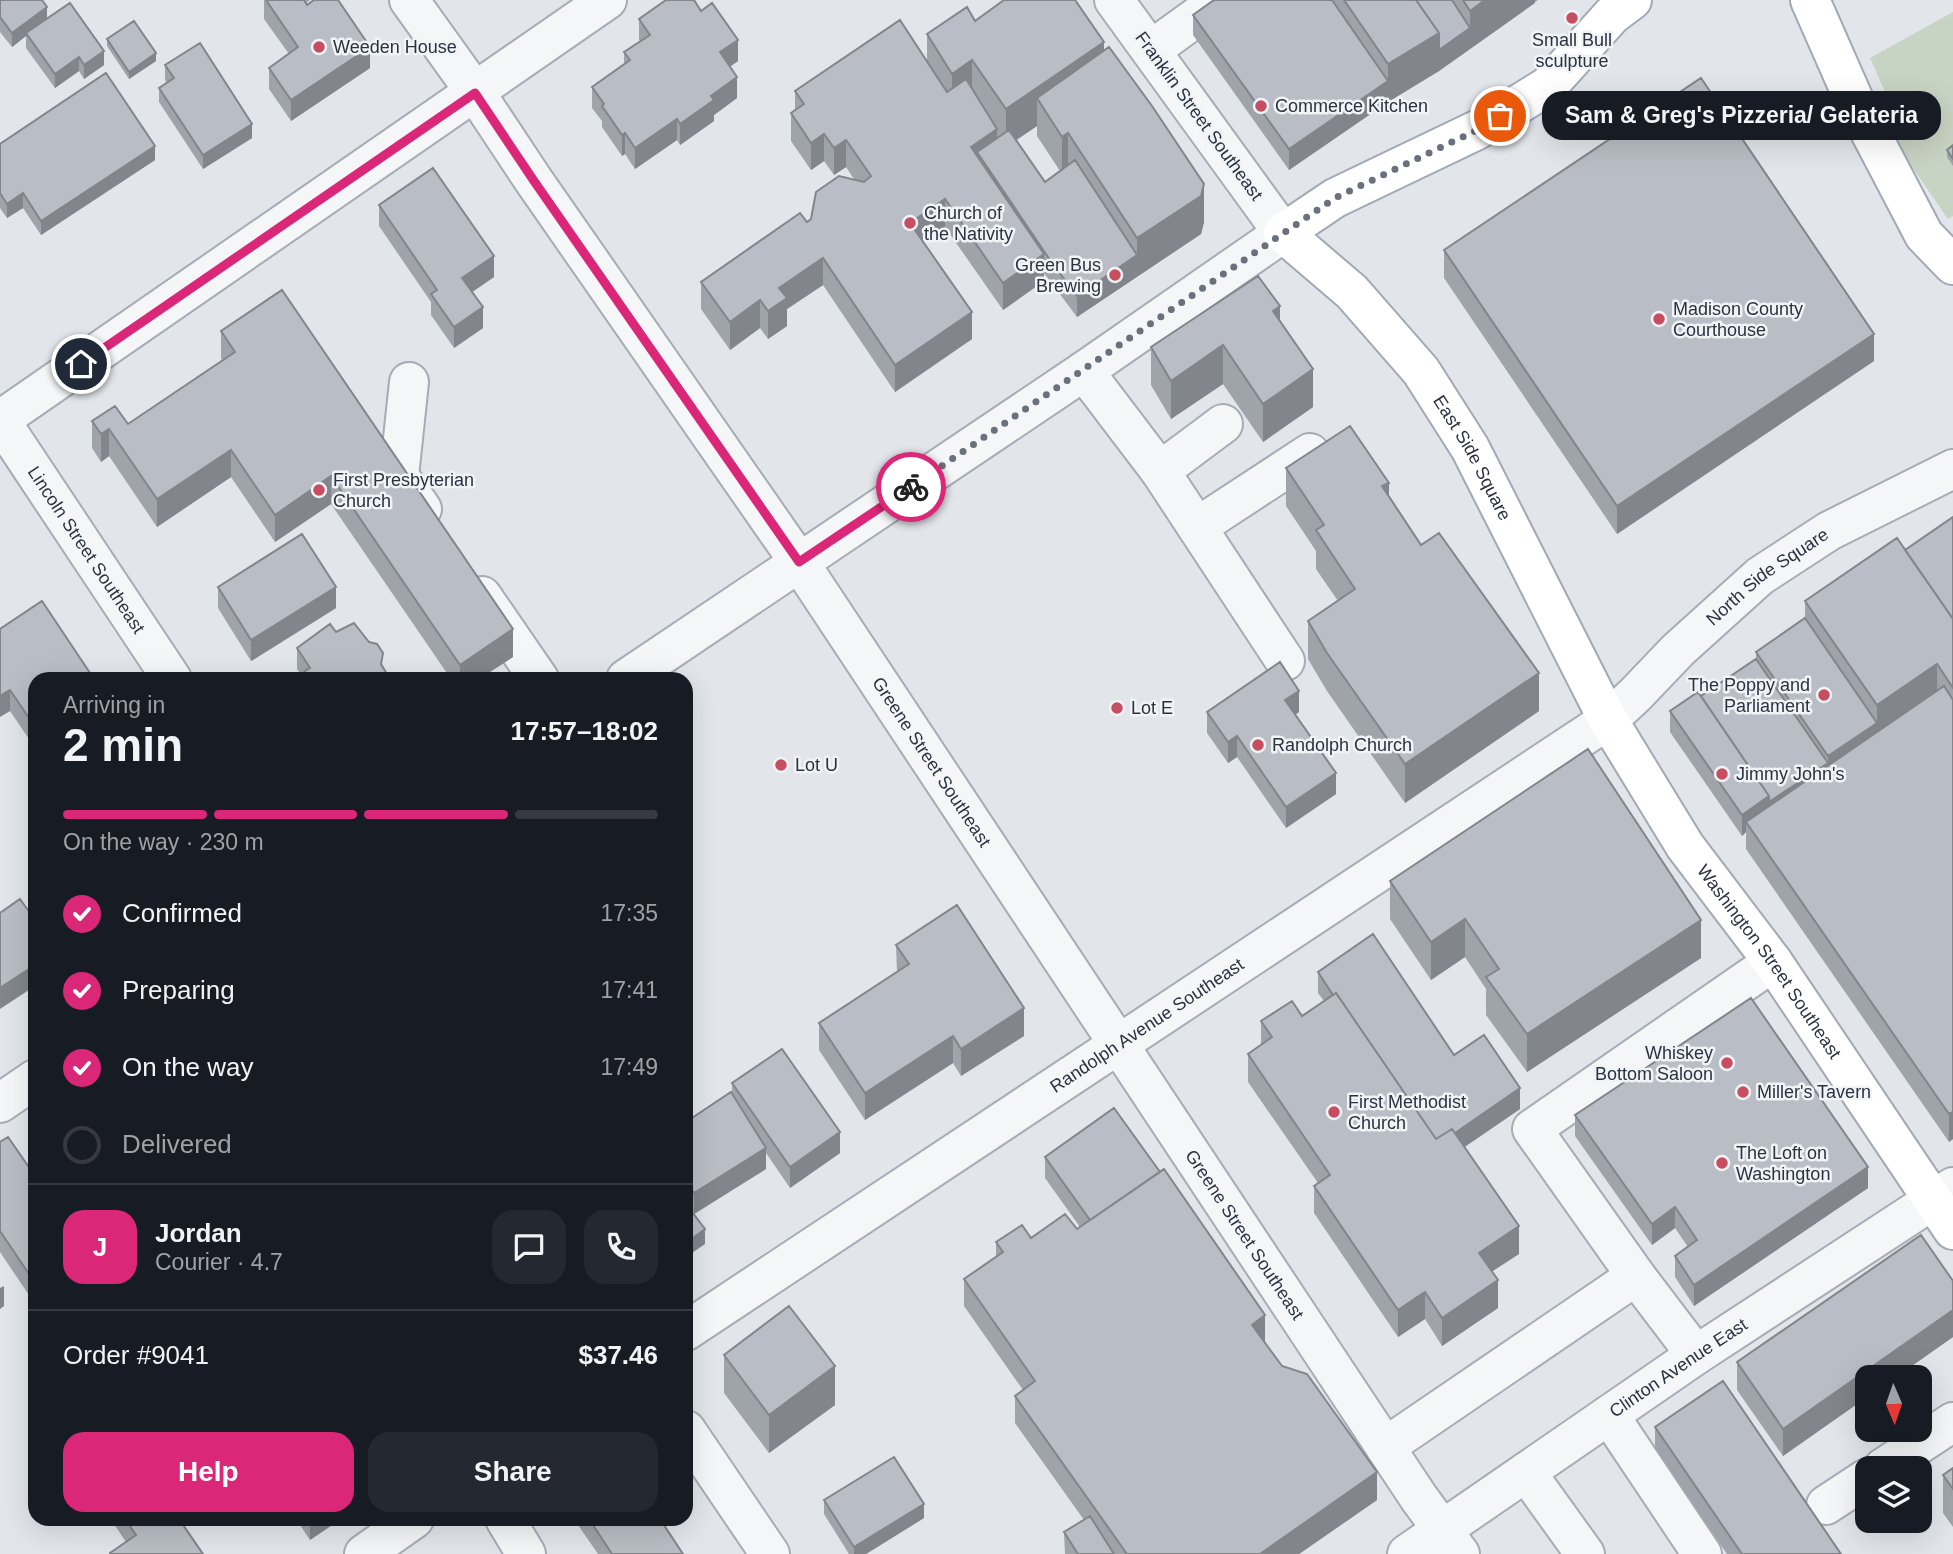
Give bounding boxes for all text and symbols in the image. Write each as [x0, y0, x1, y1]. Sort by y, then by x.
marker: Small Bull sculpture [1564, 10, 1580, 26]
street label: Franklin Street Southeast [1131, 28, 1267, 204]
place label: Small Bull sculpture [1532, 30, 1612, 71]
place label: Weeden House [333, 37, 457, 57]
marker: Weeden House [311, 39, 327, 55]
pin [1470, 86, 1530, 146]
callout: Sam & Greg's Pizzeria/ Gelateria [1542, 92, 1941, 140]
place label: Commerce Kitchen [1275, 96, 1428, 116]
icon: bag [1481, 97, 1519, 135]
marker: Commerce Kitchen [1253, 98, 1269, 114]
text: Sam & Greg's Pizzeria/ Gelateria [1565, 102, 1918, 128]
place label: Church of the Nativity [924, 203, 1013, 244]
marker: Church of the Nativity [902, 215, 918, 231]
place label: Green Bus Brewing [1015, 255, 1101, 296]
marker: Green Bus Brewing [1107, 267, 1123, 283]
place label: Madison County Courthouse [1673, 299, 1803, 340]
marker: Madison County Courthouse [1651, 311, 1667, 327]
pin [51, 334, 111, 394]
icon: home [62, 345, 100, 383]
street label: East Side Square [1429, 392, 1515, 524]
courier [876, 452, 946, 522]
street label: Lincoln Street Southeast [24, 463, 149, 637]
icon: bike [892, 468, 930, 506]
place label: First Presbyterian Church [333, 470, 474, 511]
marker: First Presbyterian Church [311, 482, 327, 498]
street label: North Side Square [1702, 524, 1832, 629]
street label: Greene Street Southeast [868, 673, 995, 851]
place label: The Poppy and Parliament [1688, 675, 1810, 716]
marker: The Poppy and Parliament [1816, 687, 1832, 703]
text: Arriving in [63, 692, 165, 718]
place label: Lot E [1131, 698, 1173, 718]
marker: Lot E [1109, 700, 1125, 716]
text: 17:57–18:02 [511, 716, 658, 746]
text: 2 min [63, 719, 183, 771]
place label: Randolph Church [1272, 735, 1412, 755]
marker: Randolph Church [1250, 737, 1266, 753]
place label: Lot U [795, 755, 838, 775]
marker: Lot U [773, 757, 789, 773]
place label: Jimmy John's [1736, 764, 1844, 784]
marker: Jimmy John's [1714, 766, 1730, 782]
text: On the way · 230 m [63, 829, 264, 855]
street label: Washington Street Southeast [1693, 861, 1845, 1063]
icon: check [63, 895, 101, 933]
text: Confirmed [122, 898, 242, 928]
text: 17:35 [600, 900, 658, 926]
street label: Randolph Avenue Southeast [1046, 954, 1248, 1097]
icon: check [63, 972, 101, 1010]
text: Preparing [122, 975, 235, 1005]
text: 17:41 [600, 977, 658, 1003]
place label: Whiskey Bottom Saloon [1595, 1043, 1713, 1084]
icon: check [63, 1049, 101, 1087]
text: On the way [122, 1052, 254, 1082]
text: 17:49 [600, 1054, 658, 1080]
marker: Whiskey Bottom Saloon [1719, 1055, 1735, 1071]
place label: Miller's Tavern [1757, 1082, 1871, 1102]
marker: Miller's Tavern [1735, 1084, 1751, 1100]
place label: First Methodist Church [1348, 1092, 1466, 1133]
marker: First Methodist Church [1326, 1104, 1342, 1120]
text: Delivered [122, 1129, 232, 1159]
place label: The Loft on Washington [1736, 1143, 1830, 1184]
street label: Greene Street Southeast [1181, 1146, 1308, 1323]
marker: The Loft on Washington [1714, 1155, 1730, 1171]
button: chat [492, 1210, 566, 1284]
button: phone [584, 1210, 658, 1284]
text: Jordan [155, 1218, 242, 1248]
text: J [93, 1232, 107, 1262]
text: Courier · 4.7 [155, 1249, 283, 1275]
street label: Clinton Avenue East [1606, 1314, 1751, 1422]
text: Order #9041 [63, 1340, 209, 1370]
text: $37.46 [578, 1340, 658, 1370]
north arrow [1855, 1365, 1932, 1442]
map controls [1855, 1365, 1932, 1533]
button: Help [63, 1432, 354, 1512]
button: Share [368, 1432, 658, 1512]
button: layers [1855, 1456, 1932, 1533]

